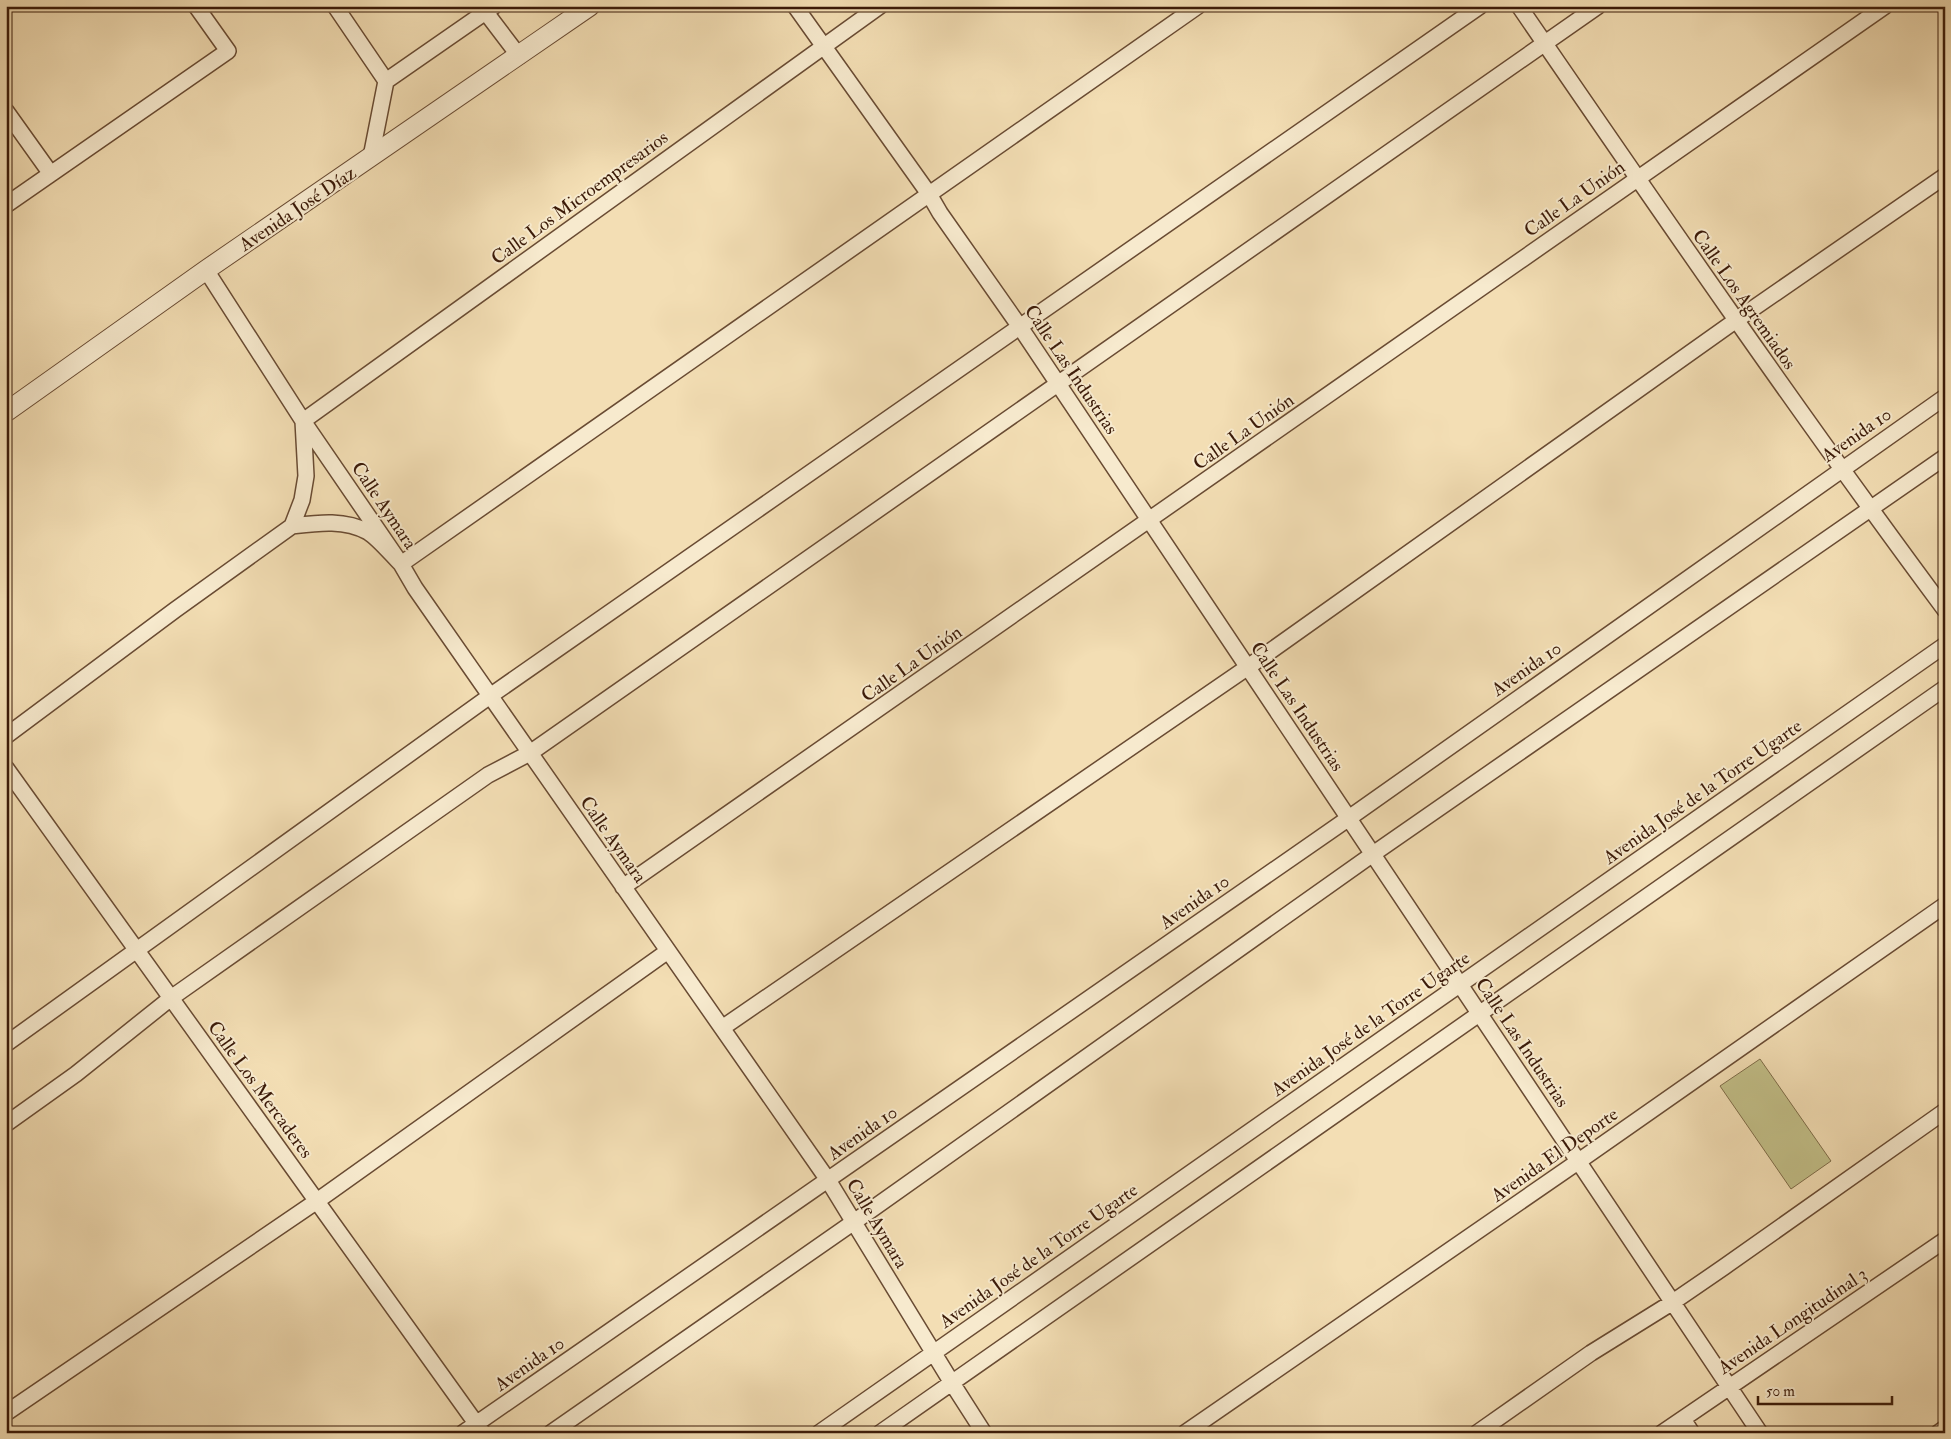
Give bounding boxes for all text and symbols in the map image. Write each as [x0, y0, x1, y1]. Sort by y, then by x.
street label: Calle Los Microempresarios [486, 125, 673, 271]
street label: Calle La Unión [1519, 155, 1630, 242]
street label: Avenida José Díaz [234, 161, 361, 257]
street label: Calle Los Agremiados [1687, 225, 1802, 374]
street label: Calle Las Industrias [1019, 300, 1123, 439]
street label: Calle La Unión [1188, 388, 1299, 475]
street label: Avenida 10 [1816, 402, 1896, 468]
street label: Calle Aymara [346, 457, 422, 554]
street label: Calle La Unión [856, 620, 967, 707]
street label: Avenida 10 [1486, 636, 1566, 702]
street label: Calle Las Industrias [1245, 637, 1349, 776]
street label: Avenida José de la Torre Ugarte [1598, 714, 1807, 870]
street label: Calle Aymara [574, 791, 652, 888]
street label: Avenida 10 [1154, 869, 1234, 935]
street label: Avenida José de la Torre Ugarte [1266, 946, 1475, 1102]
street label: Calle Las Industrias [1470, 973, 1574, 1112]
street label: Calle Los Mercaderes [202, 1016, 318, 1163]
street label: Avenida 10 [822, 1100, 902, 1166]
street label: Avenida El Deporte [1486, 1102, 1623, 1209]
street label: Calle Aymara [841, 1174, 913, 1273]
street label: Avenida José de la Torre Ugarte [934, 1178, 1143, 1334]
street label: Avenida Longitudinal 3 [1713, 1262, 1872, 1380]
street label: Avenida 10 [489, 1331, 569, 1397]
scale bar [1758, 1374, 1892, 1406]
text: 50 m [1766, 1382, 1795, 1401]

